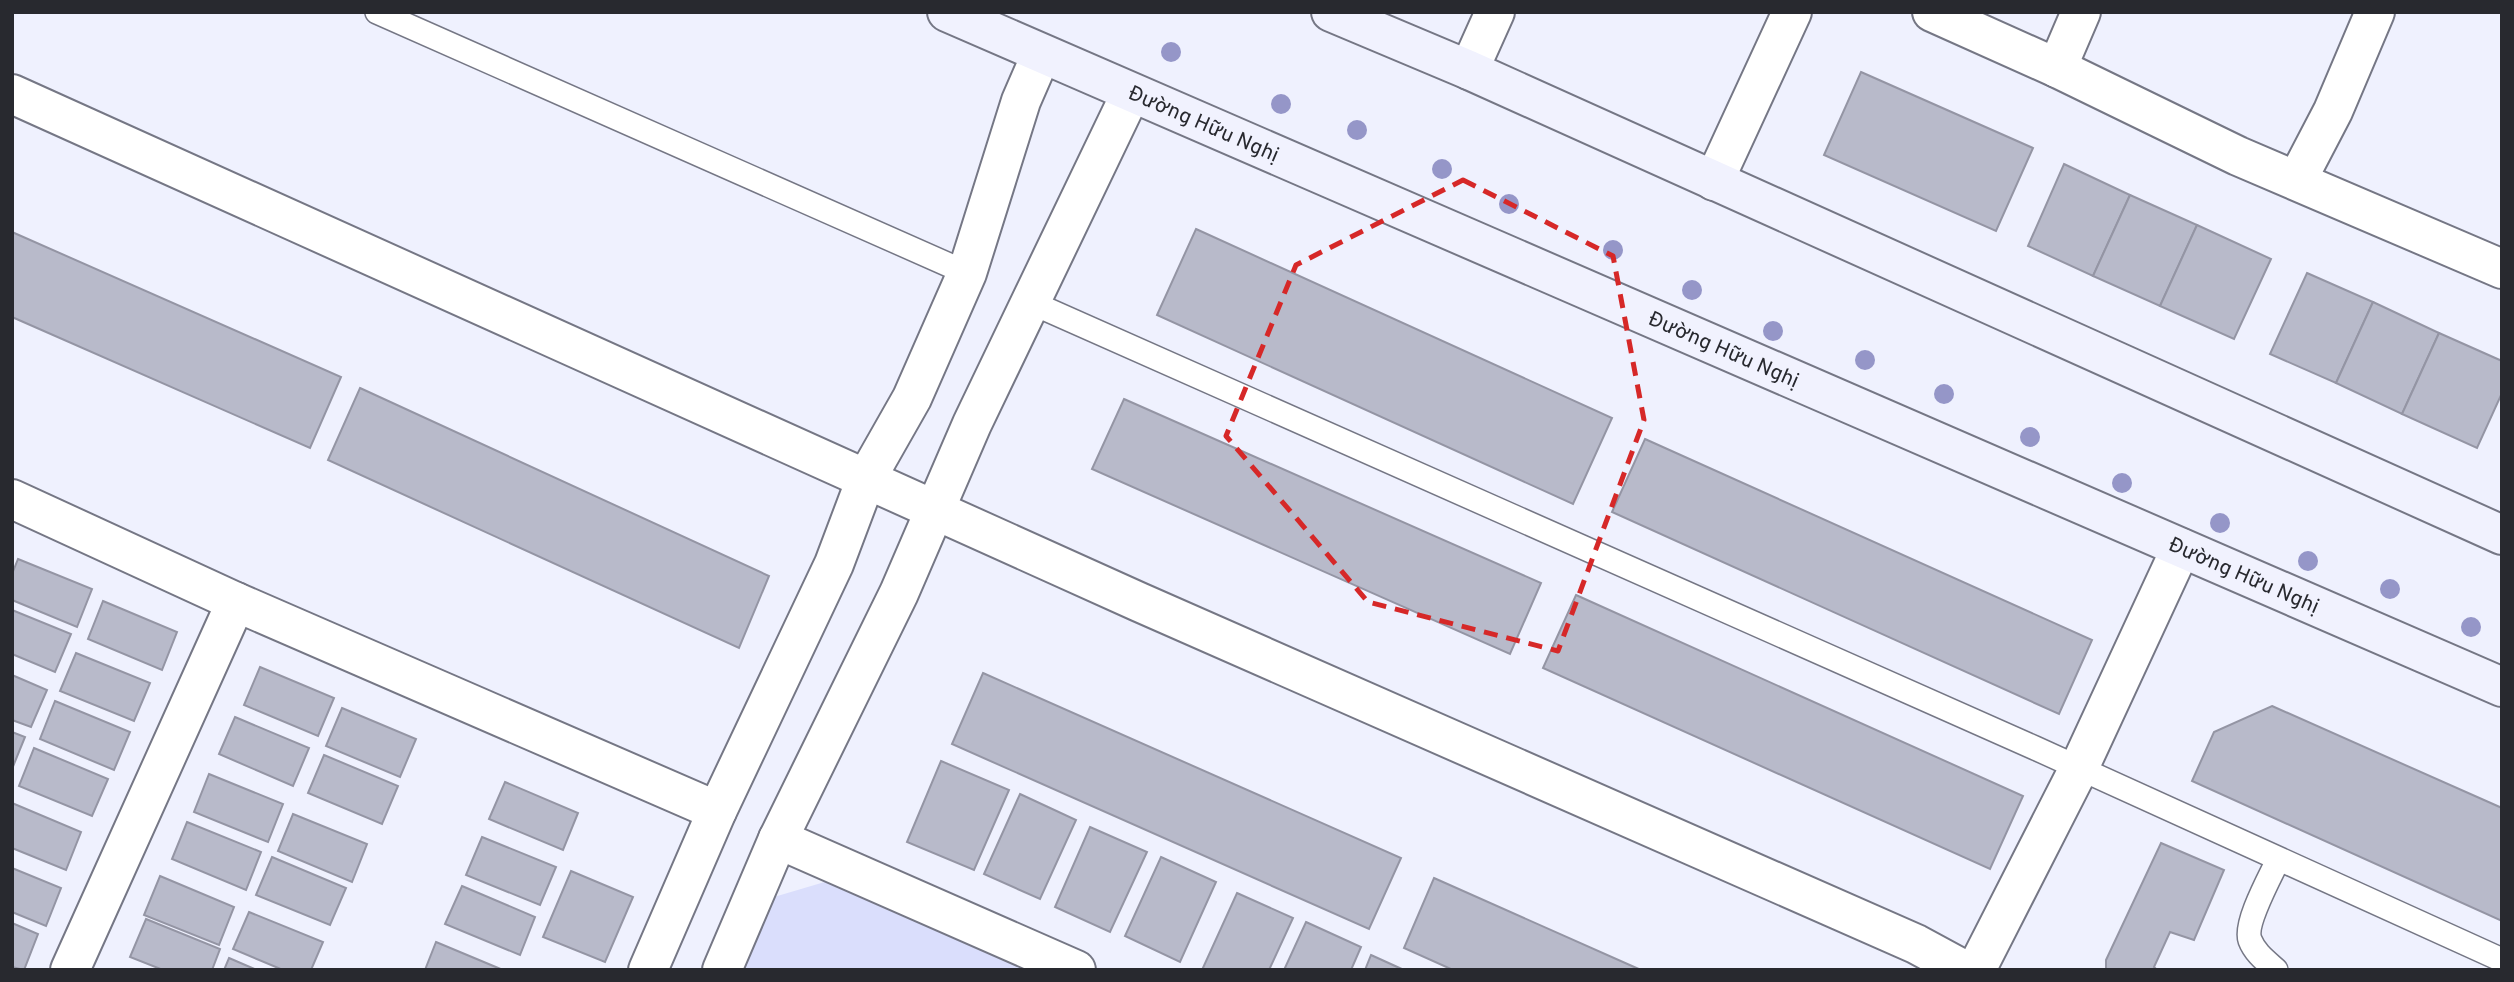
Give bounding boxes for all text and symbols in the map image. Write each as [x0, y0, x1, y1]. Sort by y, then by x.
street label: Đường Hữu Nghị [1124, 80, 1283, 169]
street label: Đường Hữu Nghị [1644, 306, 1803, 395]
street label: Đường Hữu Nghị [2164, 532, 2323, 621]

